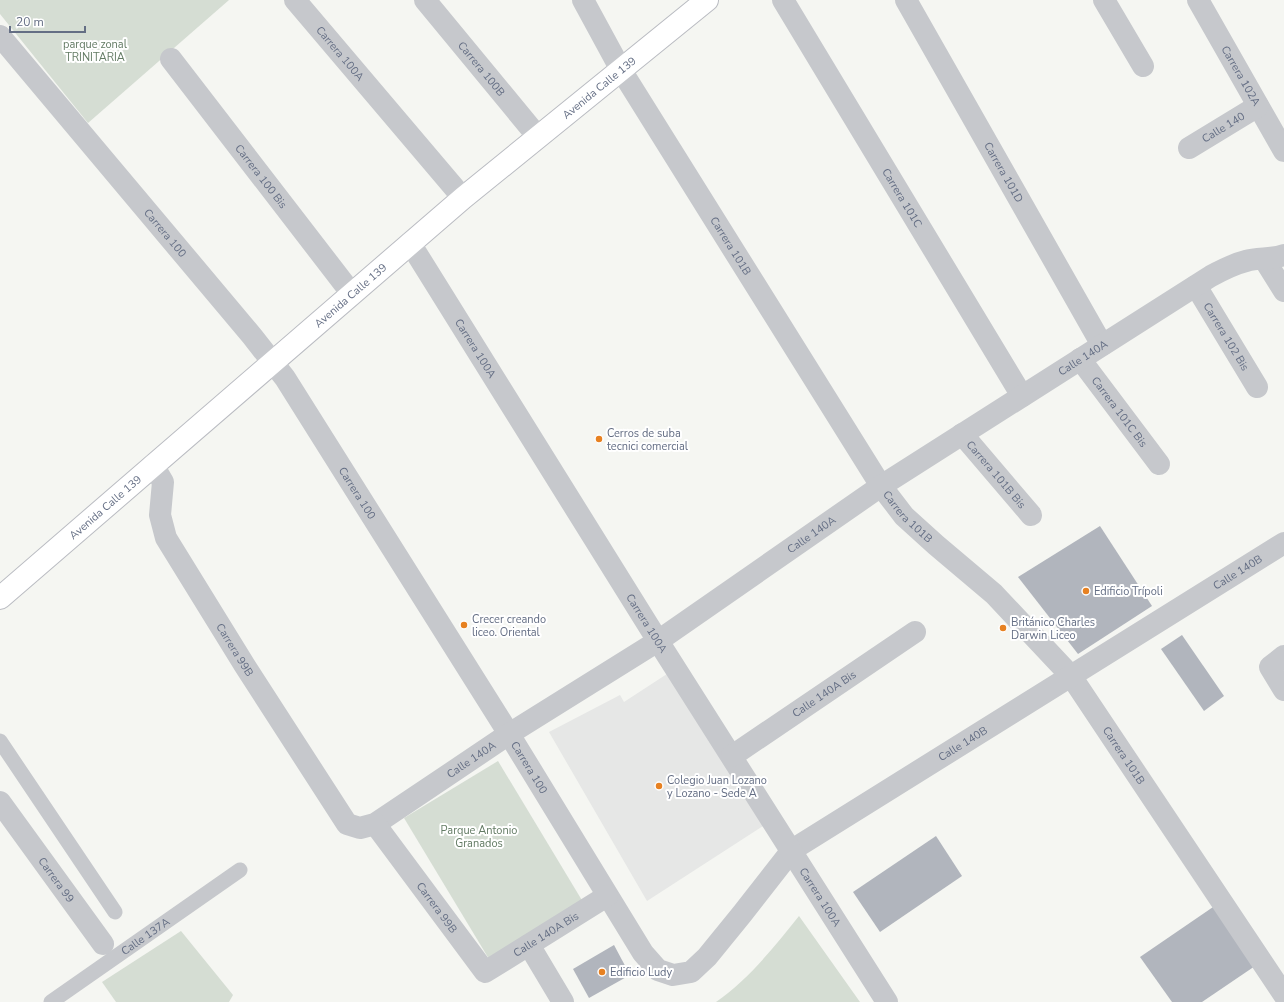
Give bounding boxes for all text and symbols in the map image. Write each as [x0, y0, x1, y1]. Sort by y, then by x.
scale bar [10, 8, 85, 34]
text: 20 m [16, 14, 44, 30]
street label: Carrera 100A [312, 23, 367, 84]
park label: parque zonal TRINITARIA [63, 37, 128, 65]
street label: Carrera 100B [454, 39, 508, 99]
street label: Carrera 102A [1217, 43, 1264, 109]
street label: Avenida Calle 139 [559, 53, 639, 123]
street label: Calle 140 [1199, 109, 1248, 147]
street label: Carrera 101D [980, 139, 1027, 205]
street label: Carrera 100 Bis [231, 141, 290, 212]
street label: Carrera 101C [878, 166, 926, 230]
street label: Carrera 100 [140, 206, 190, 261]
street label: Carrera 101B [706, 214, 754, 278]
street label: Avenida Calle 139 [311, 260, 390, 331]
street label: Carrera 102 Bis [1200, 300, 1252, 374]
street label: Carrera 100A [451, 316, 499, 381]
street label: Calle 140A [1055, 337, 1111, 379]
street label: Carrera 101C Bis [1088, 374, 1151, 450]
place label: Cerros de suba tecnici comercial [607, 426, 689, 454]
marker: Cerros de suba tecnici comercial [594, 434, 604, 444]
street label: Carrera 101B Bis [963, 438, 1029, 512]
street label: Carrera 100 [335, 464, 379, 523]
street label: Avenida Calle 139 [66, 472, 145, 543]
street label: Carrera 101B [879, 488, 936, 546]
street label: Calle 140A [784, 513, 839, 557]
street label: Calle 140B [1210, 551, 1265, 593]
place label: Edificio Trípoli [1094, 584, 1163, 599]
marker: Edificio Trípoli [1081, 586, 1091, 596]
street label: Carrera 100A [622, 591, 671, 656]
place label: Crecer creando liceo. Oriental [472, 612, 546, 640]
place label: Británico Charles Darwin Liceo [1011, 615, 1095, 643]
marker: Crecer creando liceo. Oriental [459, 620, 469, 630]
street label: Carrera 99B [212, 621, 257, 680]
marker: Británico Charles Darwin Liceo [998, 623, 1008, 633]
street label: Calle 140A Bis [789, 667, 859, 721]
street label: Calle 140B [935, 723, 990, 765]
street label: Carrera 101B [1099, 724, 1148, 787]
street label: Calle 140A [444, 738, 499, 782]
street label: Carrera 100 [507, 739, 551, 797]
place label: Colegio Juan Lozano y Lozano - Sede A [667, 773, 767, 801]
marker: Colegio Juan Lozano y Lozano - Sede A [654, 781, 664, 791]
park label: Parque Antonio Granados [441, 823, 517, 851]
street label: Carrera 99 [34, 854, 77, 906]
street label: Carrera 100A [796, 865, 844, 930]
street label: Carrera 99B [413, 879, 461, 936]
street label: Calle 140A Bis [511, 909, 581, 961]
street label: Calle 137A [118, 914, 173, 959]
place label: Edificio Ludy [610, 965, 673, 980]
marker: Edificio Ludy [597, 967, 607, 977]

